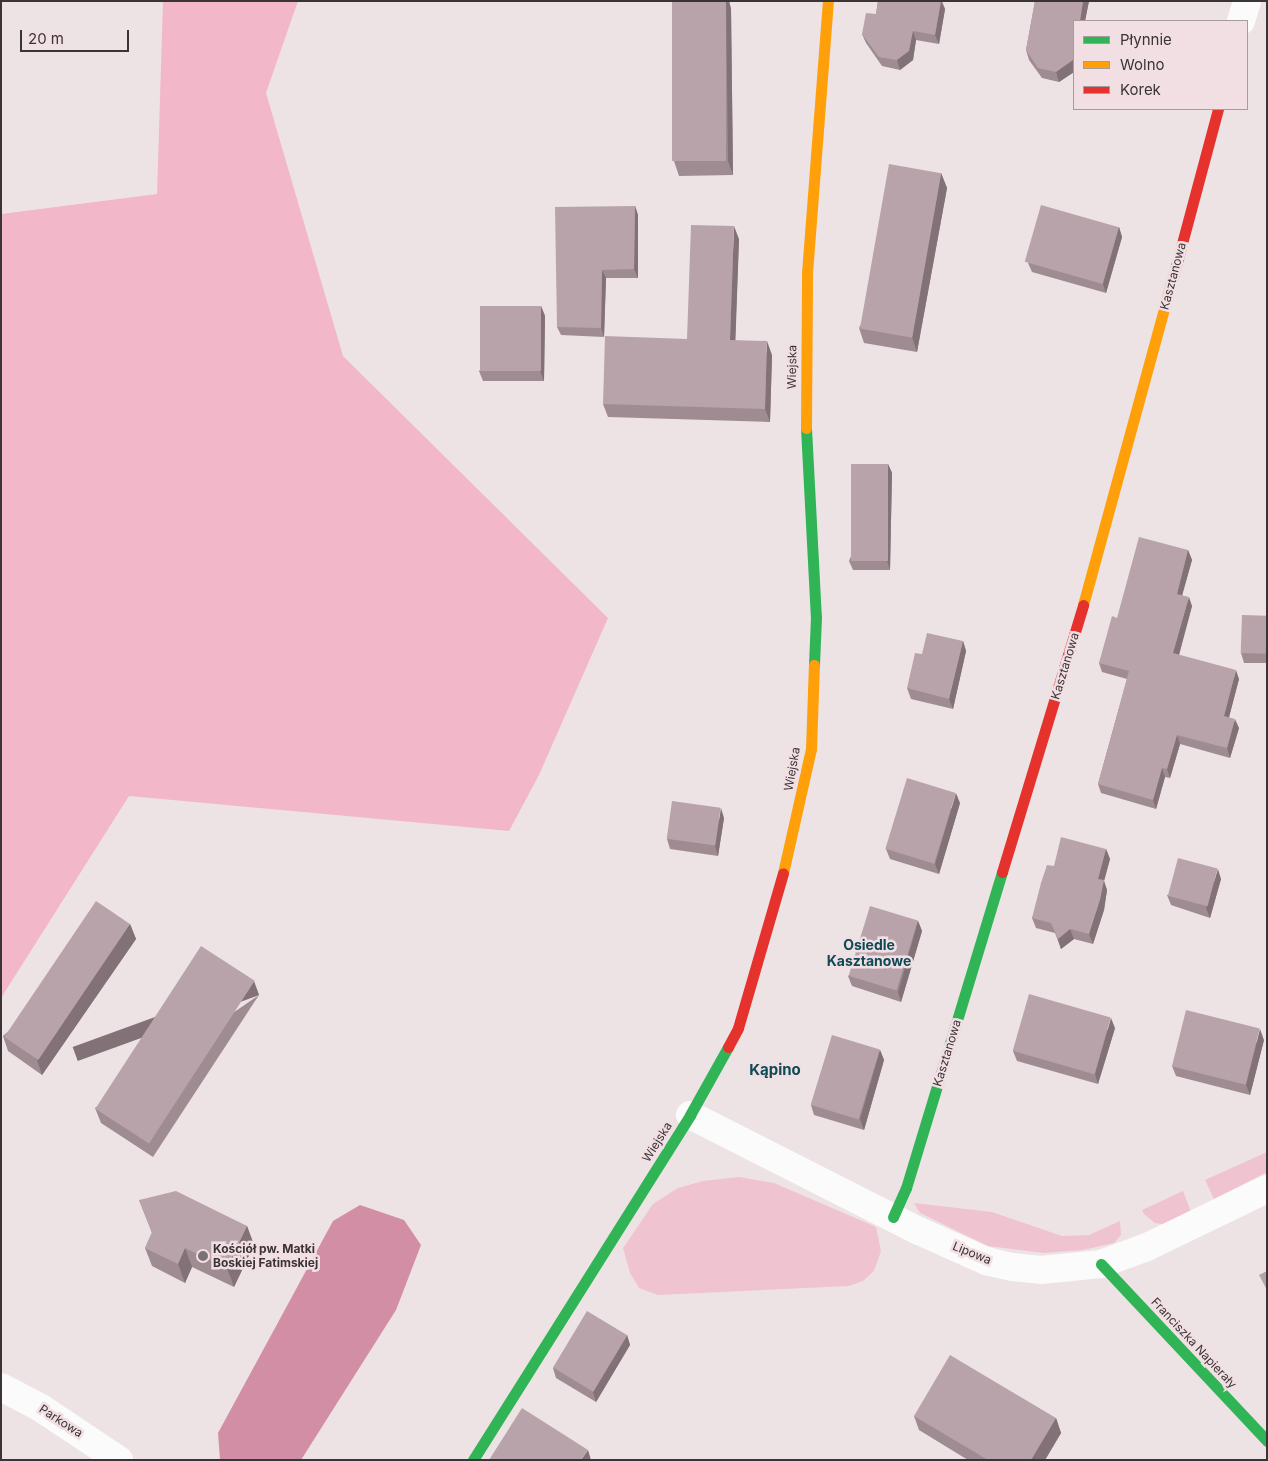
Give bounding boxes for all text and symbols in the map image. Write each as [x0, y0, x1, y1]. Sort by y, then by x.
scale bar [22, 20, 131, 52]
legend [1073, 20, 1248, 110]
text: 20 m [28, 29, 64, 48]
text: Płynnie [1120, 30, 1172, 49]
text: Wolno [1120, 55, 1165, 74]
text: Korek [1120, 80, 1161, 99]
street label: Kasztanowa [1157, 241, 1189, 311]
street label: Wiejska [784, 345, 800, 389]
street label: Kasztanowa [1048, 631, 1082, 701]
street label: Wiejska [781, 746, 803, 792]
district label: Osiedle Kasztanowe [827, 937, 911, 970]
street label: Kasztanowa [930, 1018, 964, 1088]
district label: Kąpino [749, 1061, 801, 1079]
street label: Wiejska [639, 1119, 675, 1165]
street label: Lipowa [950, 1239, 994, 1267]
place label: Kościół pw. Matki Boskiej Fatimskiej [213, 1242, 318, 1270]
marker: Kościół pw. Matki Boskiej Fatimskiej [197, 1250, 209, 1262]
street label: Franciszka Napierały [1148, 1295, 1240, 1391]
street label: Parkowa [37, 1402, 85, 1440]

